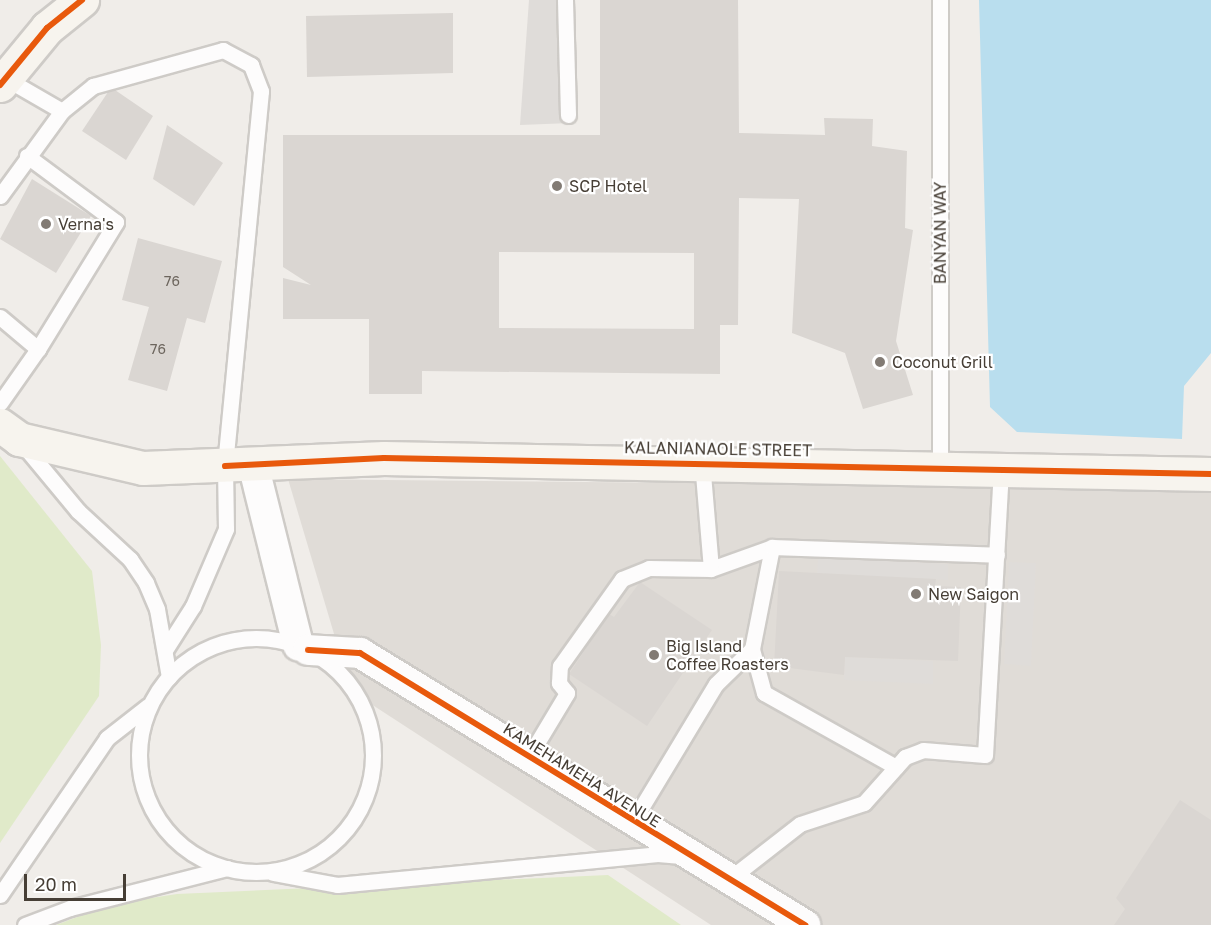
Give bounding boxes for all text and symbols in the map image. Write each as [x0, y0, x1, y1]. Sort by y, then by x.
place label: SCP Hotel [569, 176, 647, 196]
marker: SCP Hotel [550, 179, 564, 193]
street label: BANYAN WAY [930, 182, 950, 284]
place label: Verna's [58, 214, 114, 234]
marker: Verna's [39, 217, 53, 231]
house number: 76 [164, 273, 180, 289]
house number: 76 [150, 341, 166, 357]
place label: Coconut Grill [892, 352, 993, 372]
marker: Coconut Grill [873, 355, 887, 369]
street label: KALANIANAOLE STREET [624, 438, 812, 460]
place label: New Saigon [928, 584, 1019, 604]
marker: New Saigon [909, 587, 923, 601]
place label: Big Island Coffee Roasters [666, 636, 789, 674]
marker: Big Island Coffee Roasters [647, 648, 661, 662]
street label: KAMEHAMEHA AVENUE [500, 719, 664, 831]
scale bar [27, 862, 129, 900]
text: 20 m [35, 873, 77, 895]

